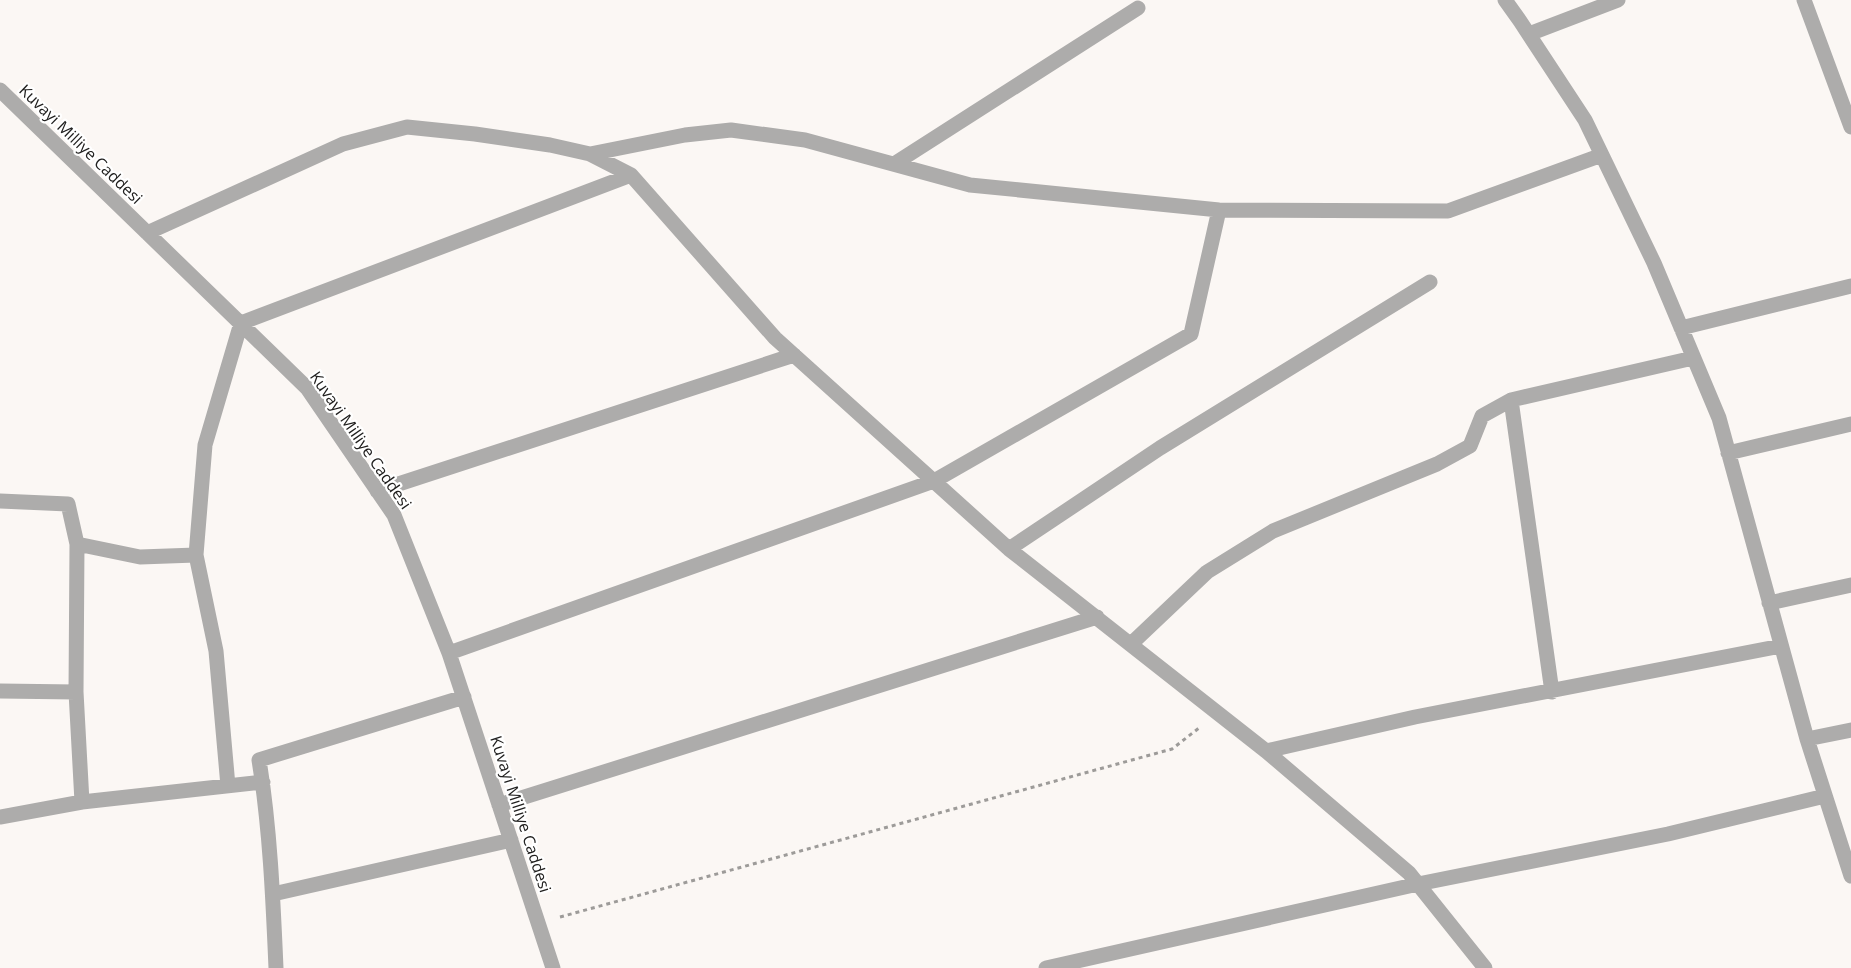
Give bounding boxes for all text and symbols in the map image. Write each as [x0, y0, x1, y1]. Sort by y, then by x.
street label: Kuvayi Milliye Caddesi [15, 79, 147, 209]
street label: Kuvayi Milliye Caddesi [305, 367, 417, 513]
street label: Kuvayi Milliye Caddesi [485, 733, 557, 895]

